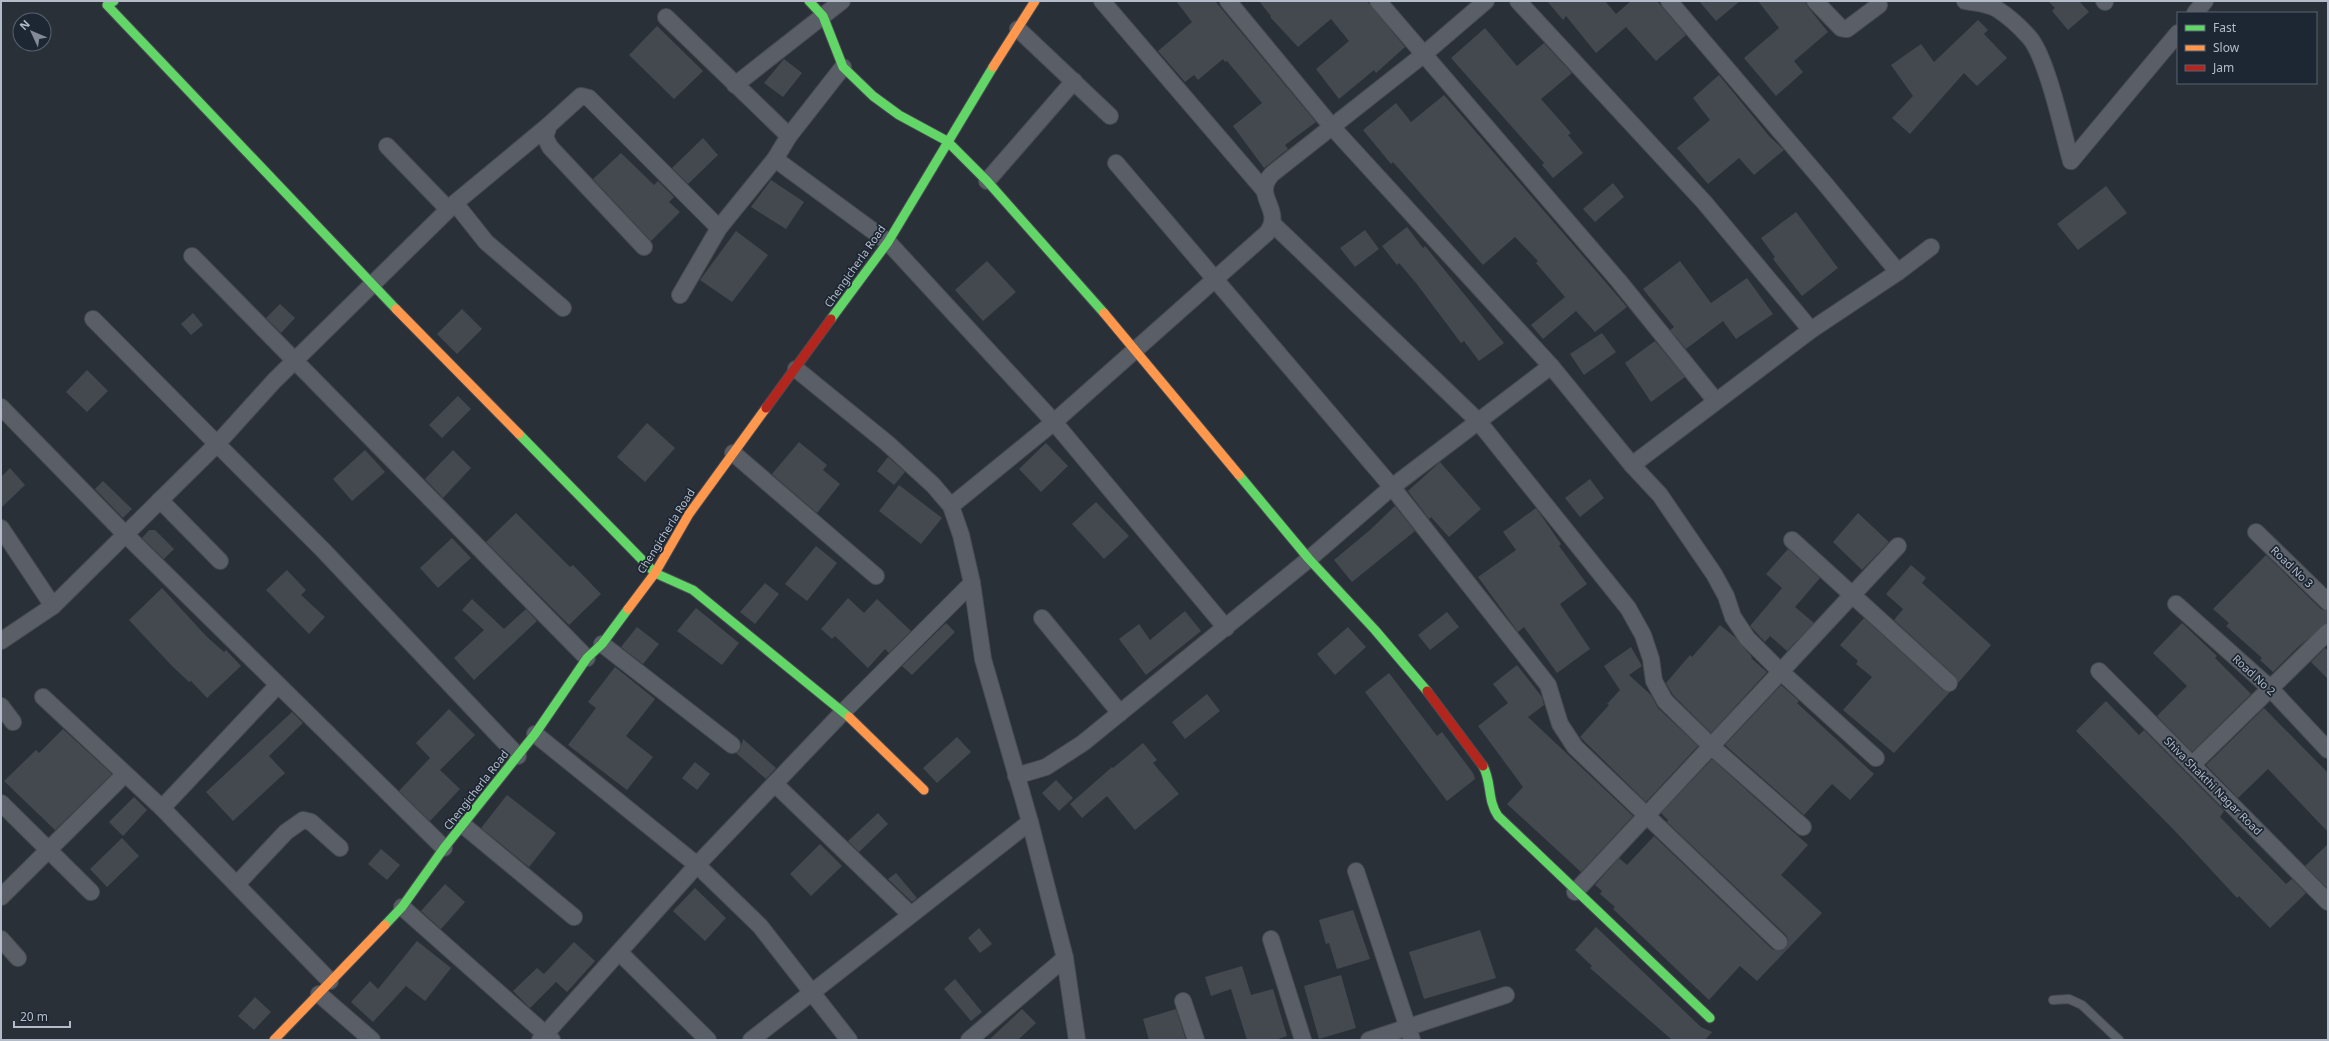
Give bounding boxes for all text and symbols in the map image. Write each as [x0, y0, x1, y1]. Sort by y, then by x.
north arrow [12, 12, 52, 52]
legend [2177, 12, 2317, 84]
text: N [16, 16, 33, 33]
text: Fast [2213, 19, 2237, 36]
text: Slow [2213, 39, 2240, 56]
text: Jam [2212, 59, 2234, 76]
street label: Chengicherla Road [820, 221, 889, 310]
street label: Chengicherla Road [633, 485, 698, 576]
street label: Road No 3 [2268, 543, 2317, 591]
street label: Road No 2 [2230, 651, 2279, 698]
street label: Shiva Shakthi Nagar Road [2161, 733, 2266, 838]
street label: Chengicherla Road [440, 747, 512, 833]
scale bar [14, 1003, 70, 1029]
text: 20 m [20, 1008, 48, 1025]

